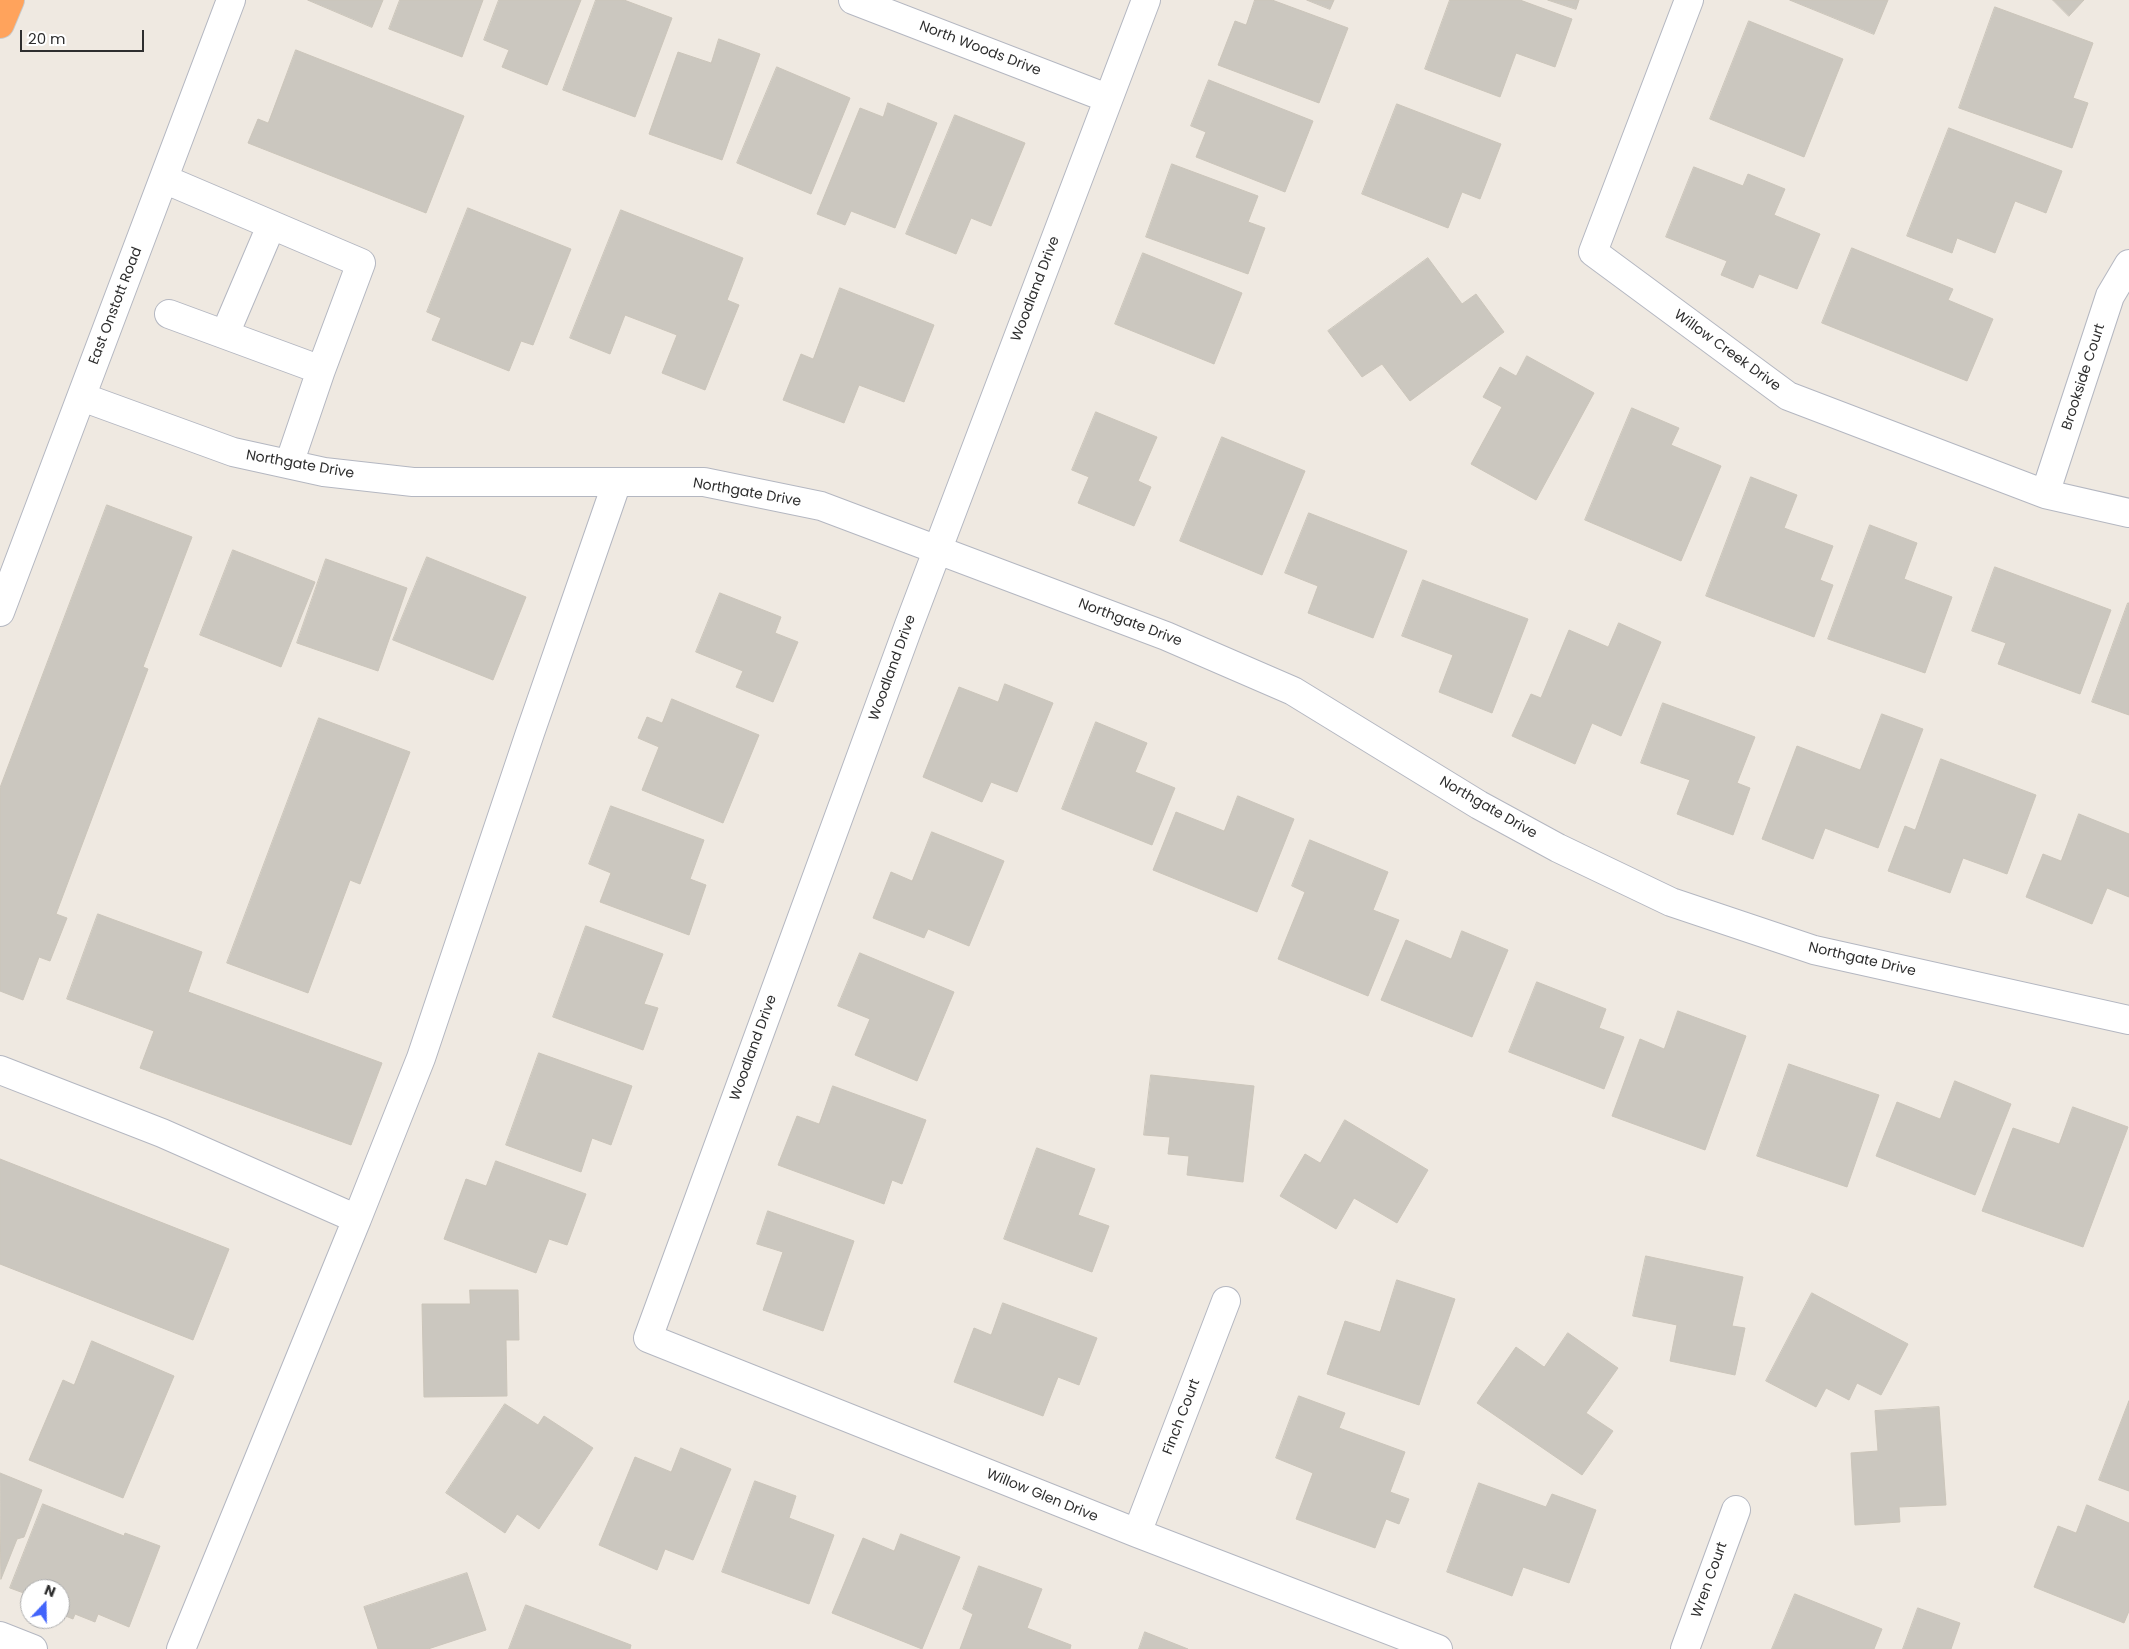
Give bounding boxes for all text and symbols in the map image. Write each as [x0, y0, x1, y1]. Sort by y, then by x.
street label: North Woods Drive [917, 18, 1043, 80]
scale bar [22, 20, 146, 52]
text: 20 m [28, 28, 66, 49]
street label: Woodland Drive [1008, 234, 1064, 344]
street label: East Onstott Road [86, 245, 146, 367]
street label: Willow Creek Drive [1670, 307, 1784, 395]
street label: Brookside Court [2059, 322, 2109, 432]
street label: Northgate Drive [245, 447, 355, 483]
street label: Northgate Drive [692, 475, 802, 511]
street label: Northgate Drive [1076, 596, 1184, 650]
street label: Woodland Drive [866, 613, 920, 723]
street label: Northgate Drive [1436, 773, 1540, 843]
street label: Northgate Drive [1807, 939, 1917, 981]
street label: Woodland Drive [727, 993, 781, 1103]
street label: Finch Court [1160, 1377, 1204, 1457]
street label: Willow Glen Drive [984, 1466, 1100, 1526]
street label: Wren Court [1689, 1540, 1731, 1620]
north arrow [20, 1579, 70, 1629]
text: N [42, 1580, 59, 1602]

